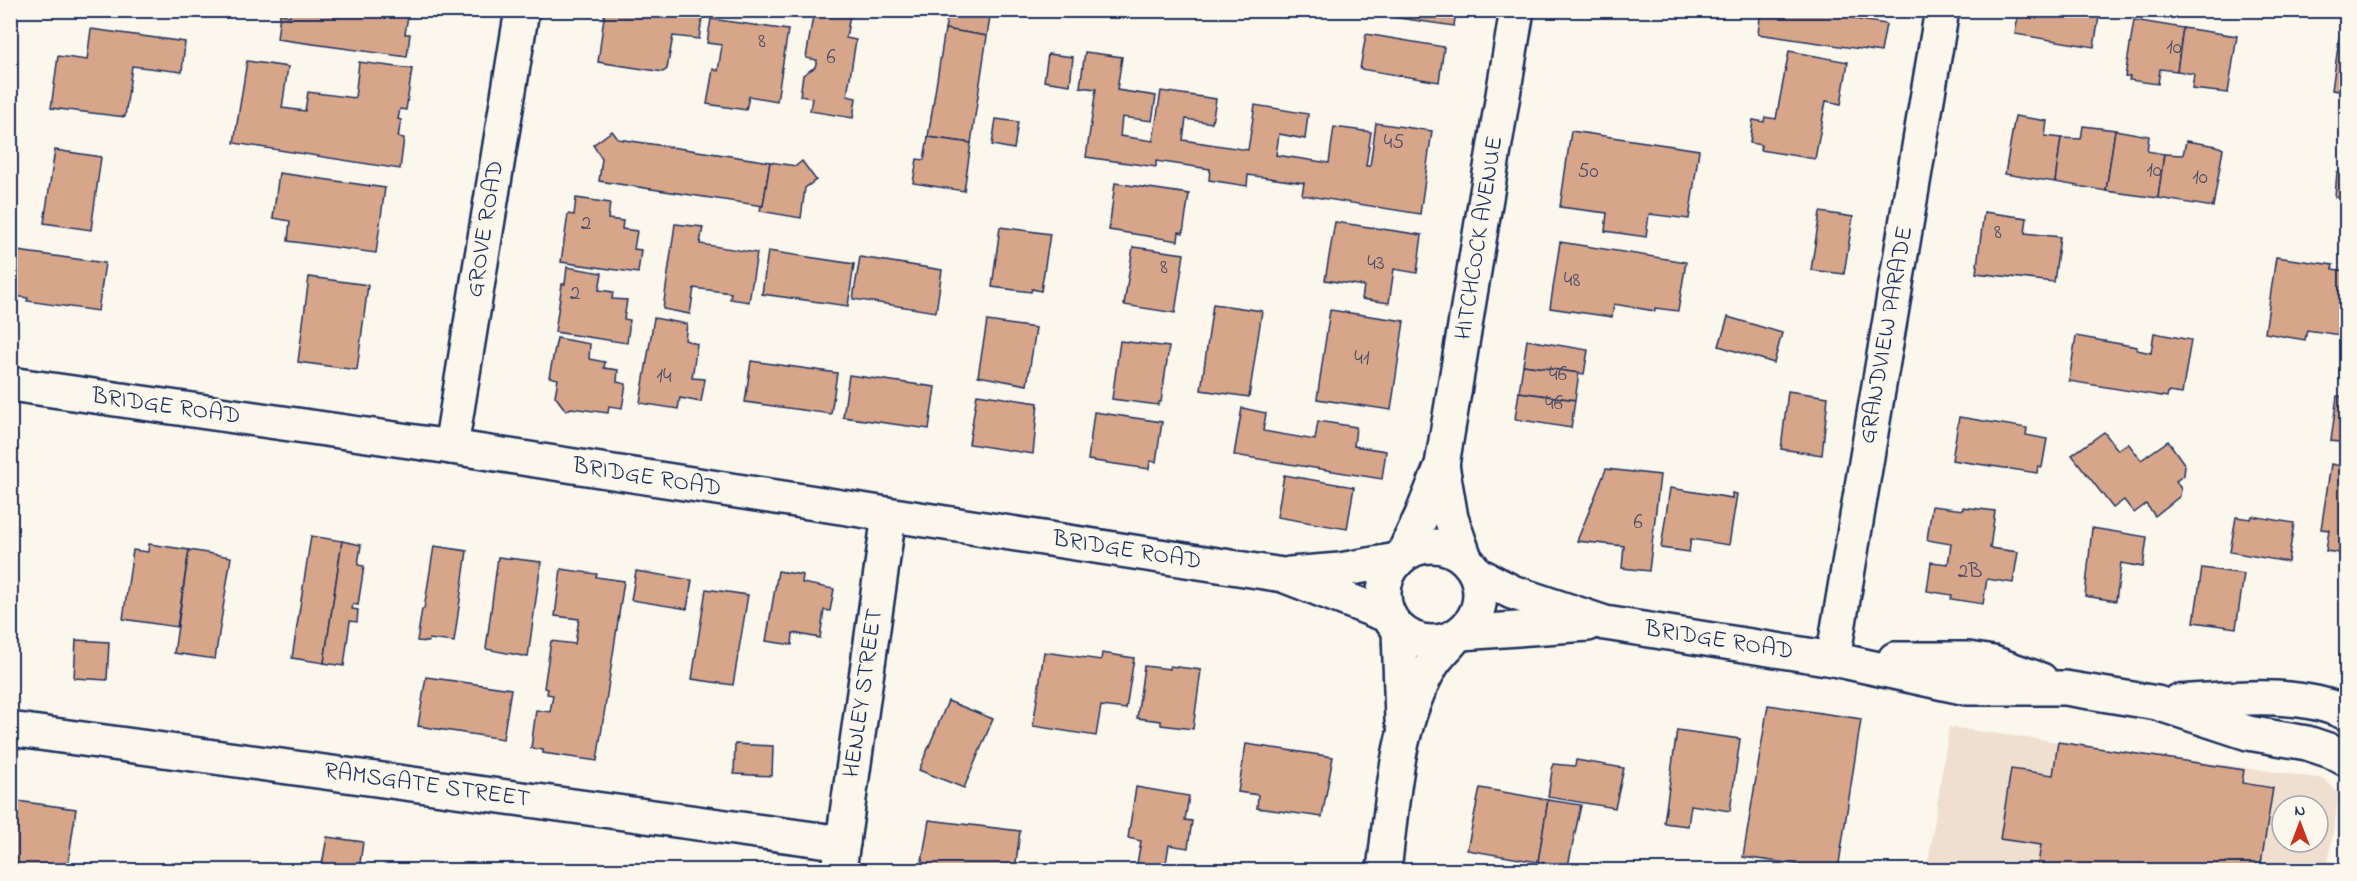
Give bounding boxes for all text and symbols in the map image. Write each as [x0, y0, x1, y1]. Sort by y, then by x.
house number: 8 [758, 27, 766, 57]
house number: 10 [2166, 33, 2182, 63]
house number: 6 [826, 43, 836, 73]
house number: 45 [1384, 128, 1404, 158]
street label: HITCHCOCK AVENUE [1447, 134, 1513, 342]
house number: 10 [2146, 156, 2162, 186]
house number: 50 [1577, 157, 1599, 187]
street label: GROVE ROAD [458, 158, 514, 300]
house number: 10 [2192, 163, 2208, 193]
house number: 2 [581, 209, 591, 239]
house number: 8 [1994, 218, 2002, 248]
street label: GRANDVIEW PARADE [1851, 223, 1923, 447]
house number: 43 [1367, 249, 1385, 279]
house number: 8 [1160, 253, 1168, 283]
house number: 48 [1564, 266, 1580, 296]
house number: 2 [570, 279, 580, 309]
house number: 41 [1354, 344, 1370, 374]
house number: 46 [1549, 360, 1567, 390]
house number: 14 [656, 362, 672, 392]
street label: BRIDGE ROAD [88, 379, 243, 435]
house number: 46 [1545, 389, 1563, 419]
street label: BRIDGE ROAD [569, 449, 724, 507]
house number: 6 [1633, 508, 1643, 538]
street label: BRIDGE ROAD [1049, 522, 1204, 580]
house number: 2B [1958, 557, 1982, 587]
street label: HENLEY STREET [835, 606, 893, 780]
street label: BRIDGE ROAD [1641, 612, 1796, 670]
street label: RAMSGATE STREET [322, 754, 532, 818]
north arrow [2270, 794, 2330, 854]
text: N [2295, 799, 2306, 823]

